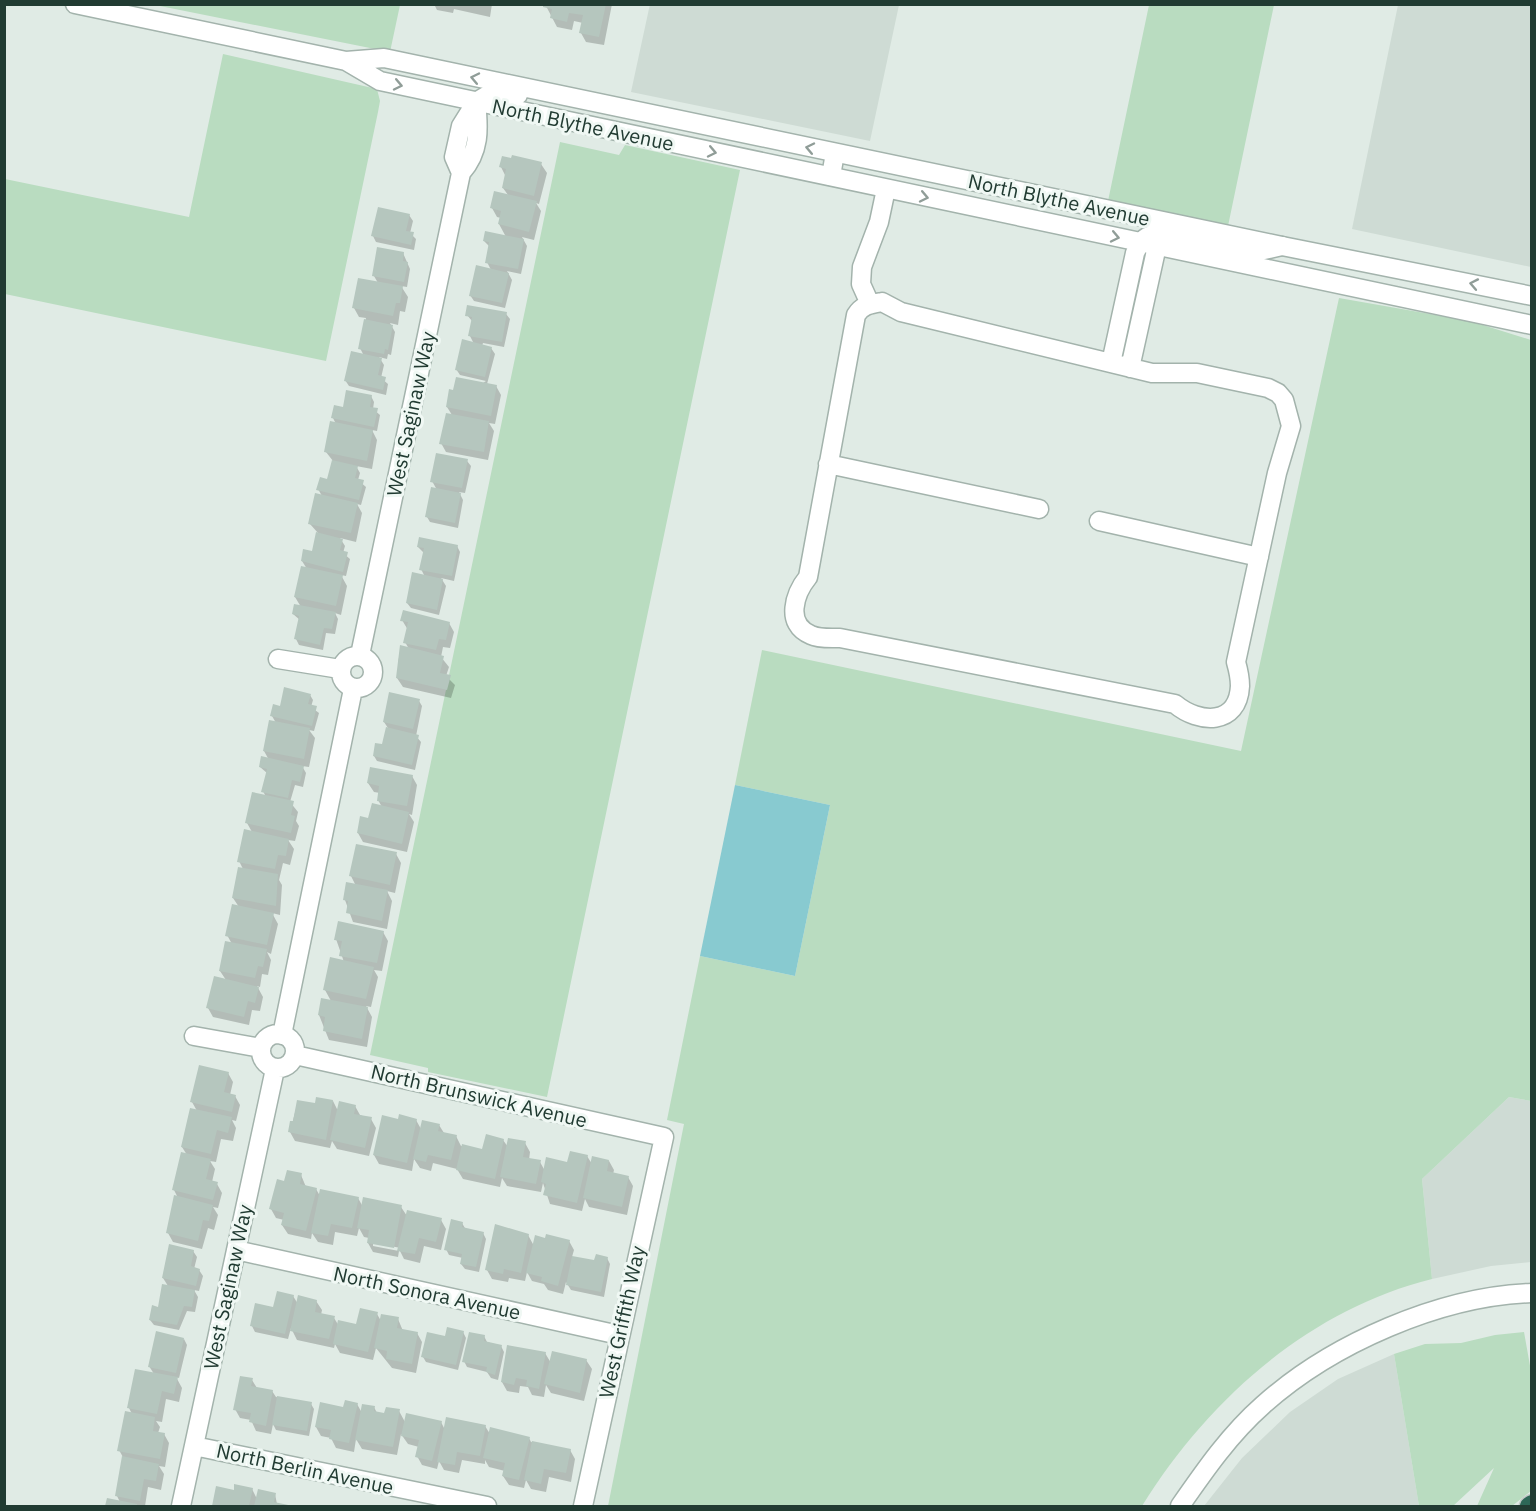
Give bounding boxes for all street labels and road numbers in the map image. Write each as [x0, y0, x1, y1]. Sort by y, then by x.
street label: North Blythe Avenue [490, 92, 676, 157]
street label: North Blythe Avenue [966, 167, 1152, 232]
street label: West Saginaw Way [380, 329, 441, 499]
street label: North Brunswick Avenue [368, 1058, 590, 1134]
street label: West Saginaw Way [197, 1202, 258, 1372]
street label: West Griffith Way [592, 1243, 651, 1401]
street label: North Sonora Avenue [331, 1259, 523, 1326]
street label: North Berlin Avenue [214, 1437, 396, 1500]

